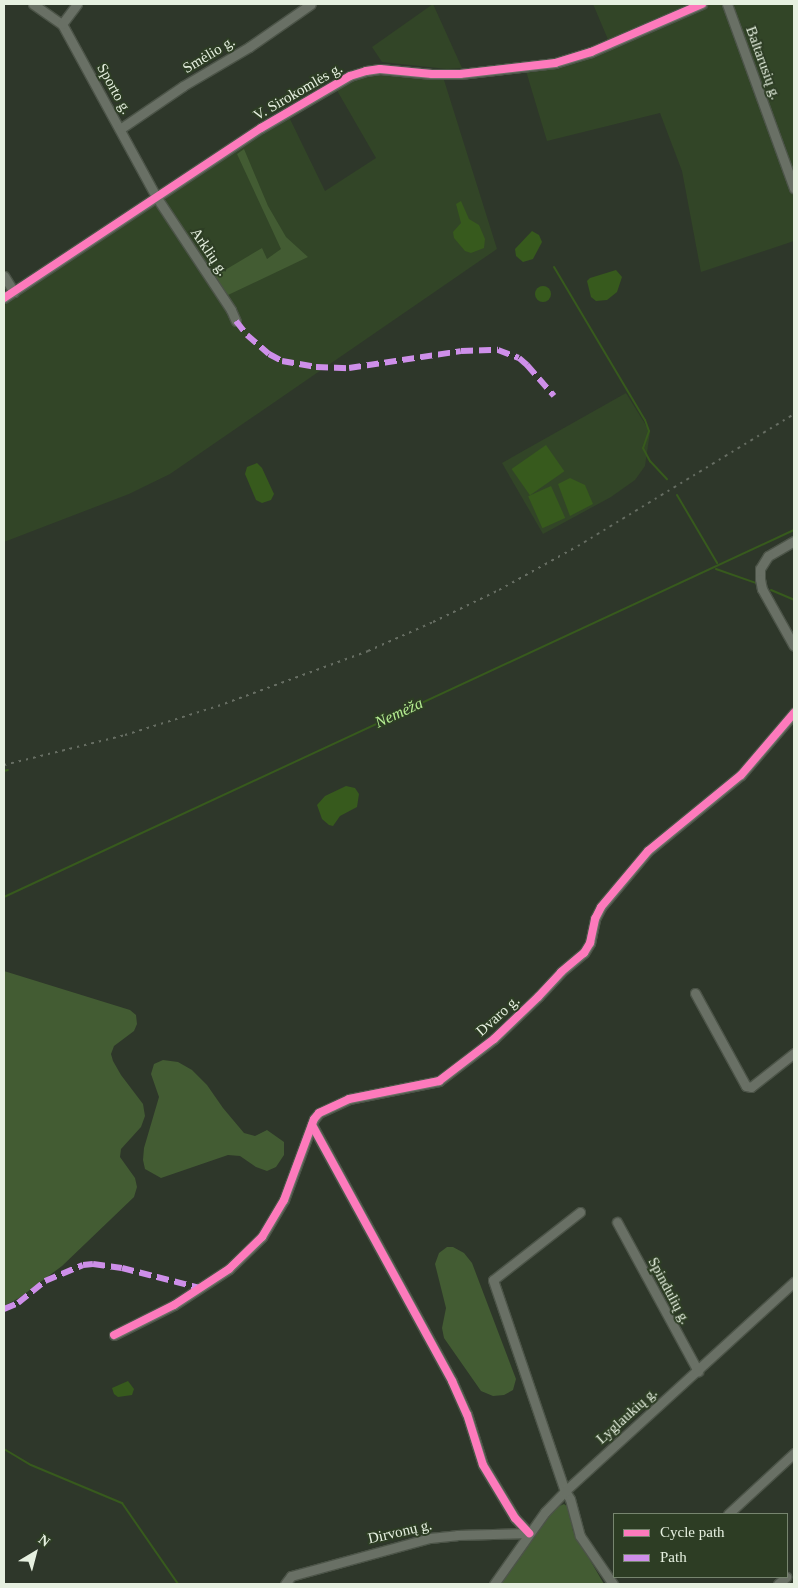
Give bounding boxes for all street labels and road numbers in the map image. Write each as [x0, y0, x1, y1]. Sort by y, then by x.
street label: Baltarusių g. [741, 24, 785, 102]
street label: Smėlio g. [180, 32, 238, 78]
street label: V. Sirokomlės g. [250, 59, 346, 125]
street label: Sporto g. [93, 61, 135, 117]
street label: Arklių g. [186, 225, 232, 279]
street label: Dvaro g. [472, 992, 524, 1040]
street label: Spindulių g. [644, 1254, 694, 1328]
street label: Lyglaukių g. [593, 1384, 661, 1448]
street label: Dirvonų g. [366, 1516, 434, 1548]

